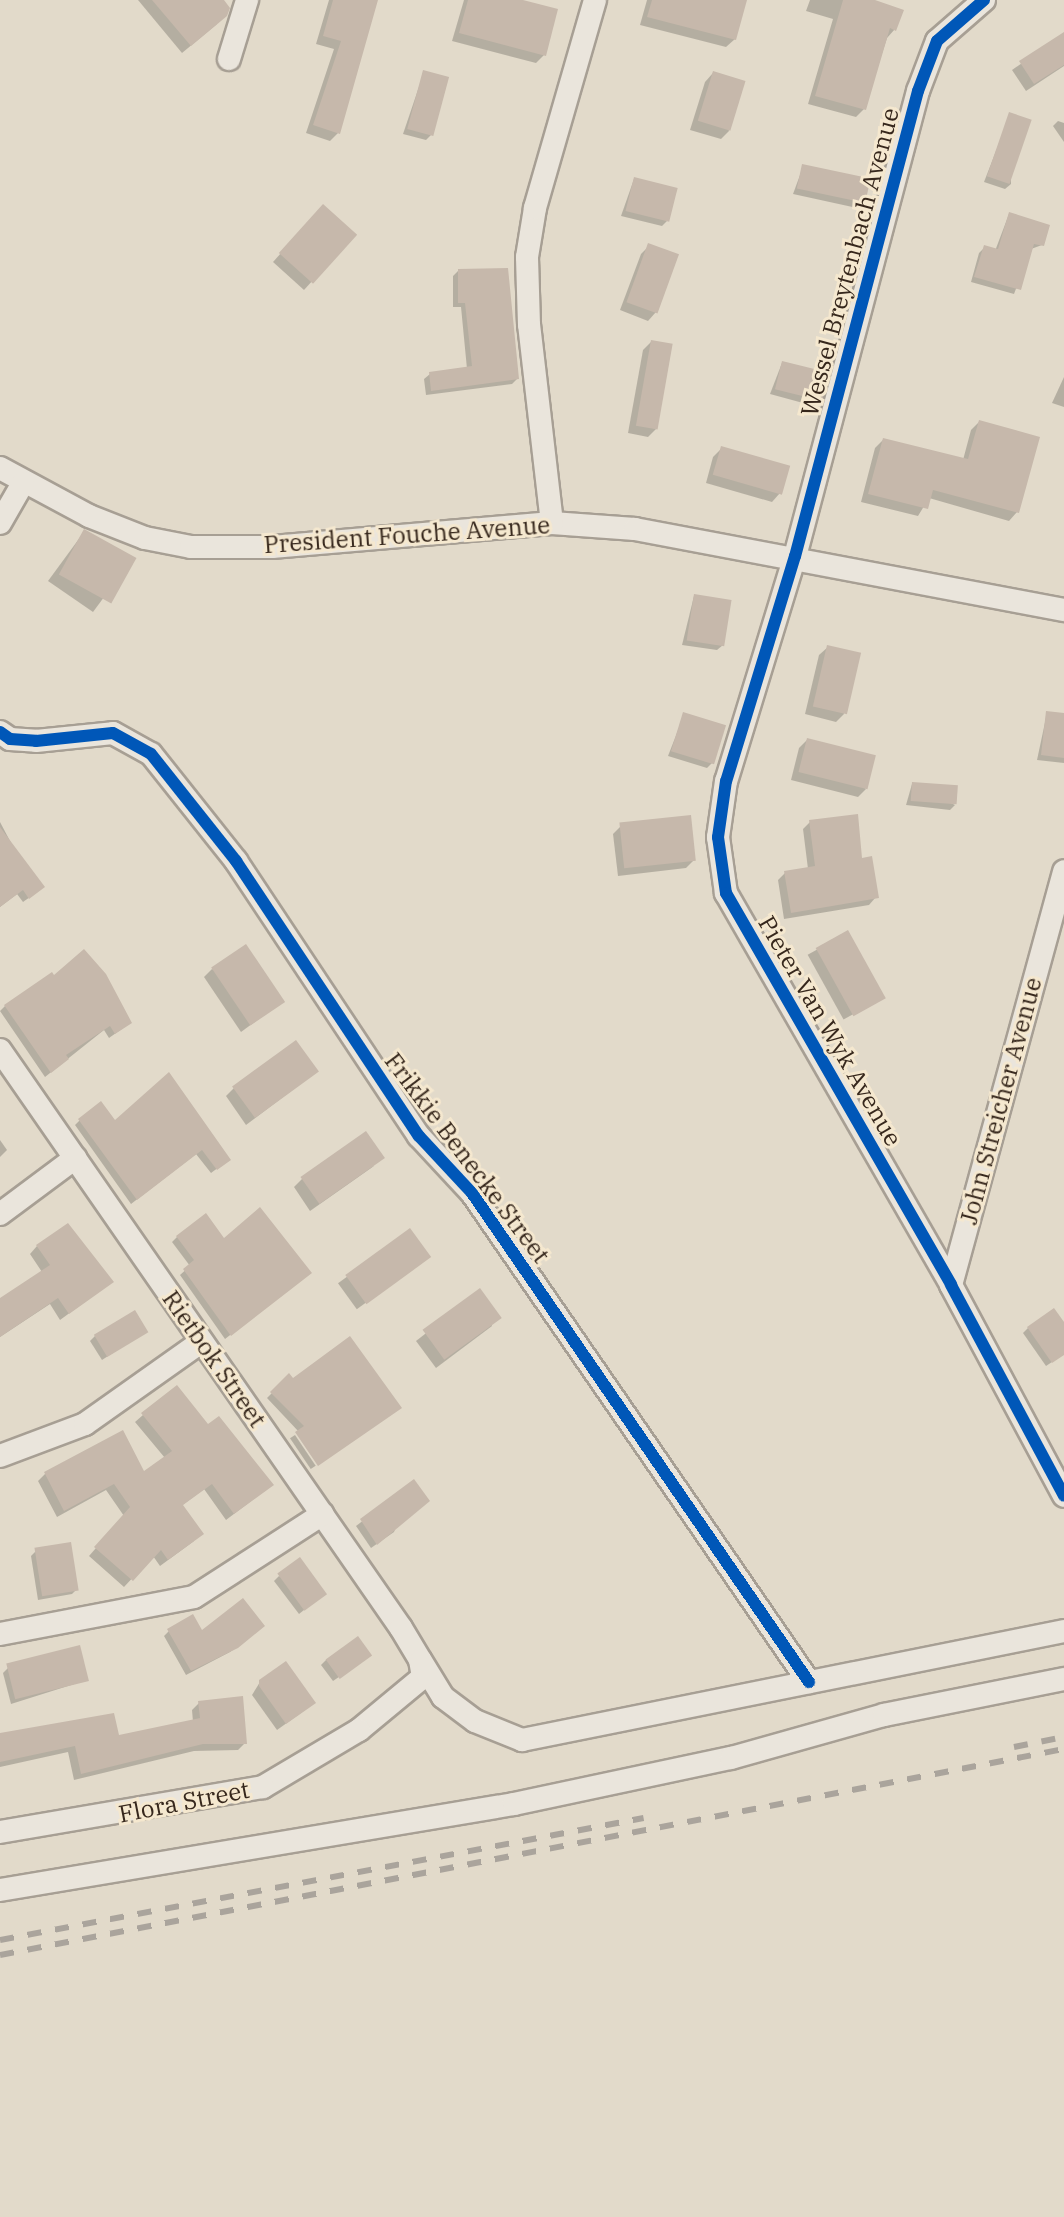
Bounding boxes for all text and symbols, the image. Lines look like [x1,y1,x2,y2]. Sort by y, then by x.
street label: Wessel Breytenbach Avenue [795,105,905,419]
street label: President Fouche Avenue [263,511,551,559]
street label: Pieter Van Wyk Avenue [752,911,908,1151]
street label: John Streicher Avenue [954,974,1048,1228]
street label: Frikkie Benecke Street [379,1047,555,1269]
street label: Rietbok Street [156,1285,272,1433]
street label: Flora Street [116,1775,252,1829]

